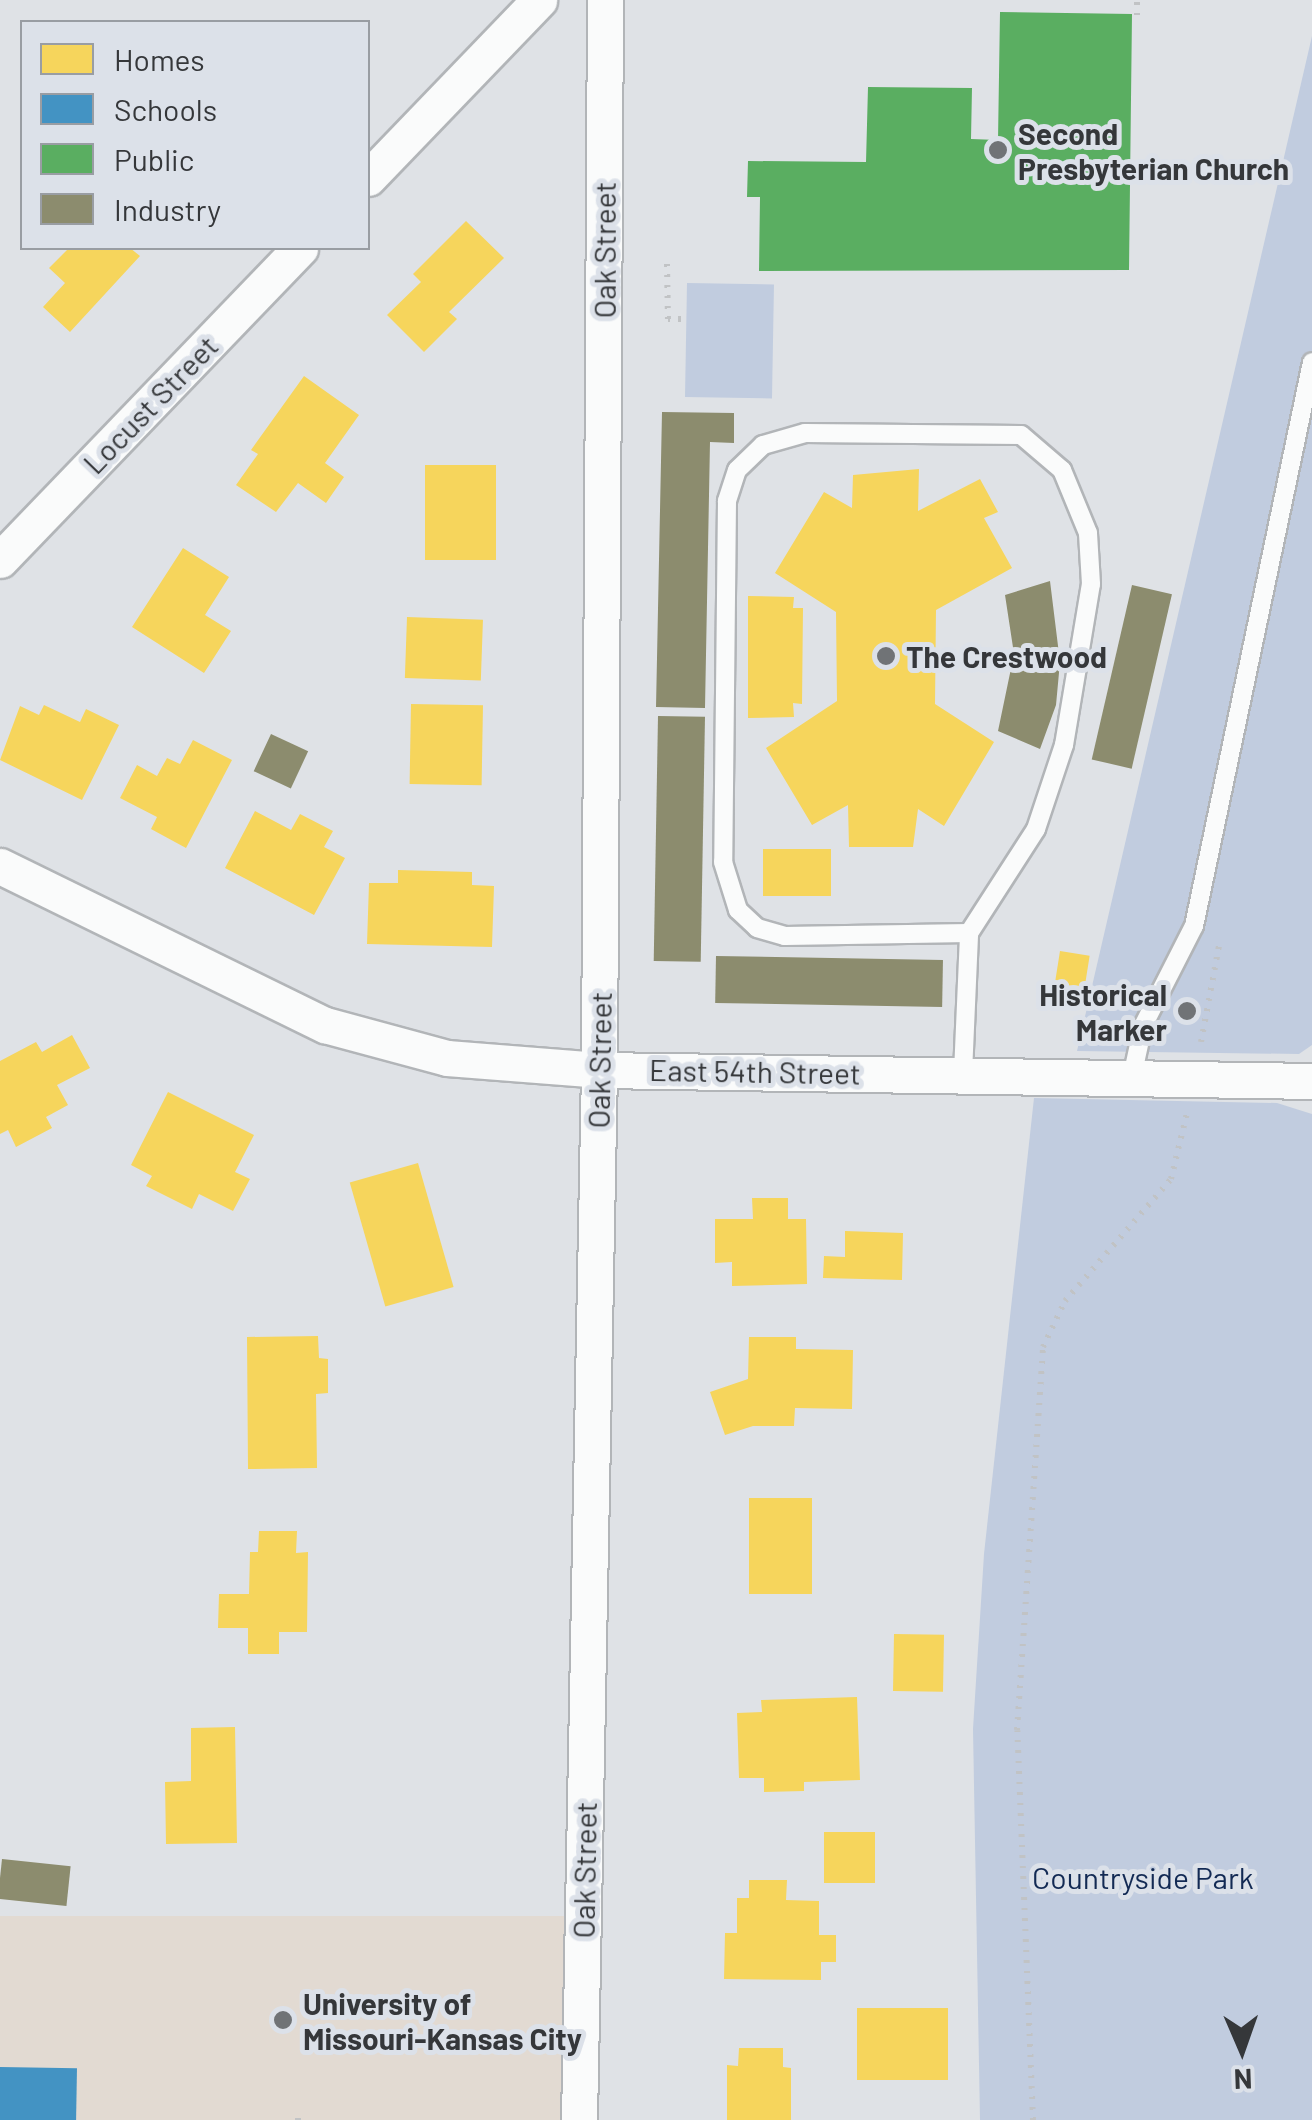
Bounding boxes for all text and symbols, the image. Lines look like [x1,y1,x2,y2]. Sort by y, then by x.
legend [20,20,370,250]
text: Homes [114,41,205,77]
text: Schools [114,91,217,127]
place label: Second Presbyterian Church [1018,115,1289,186]
marker: Second Presbyterian Church [987,139,1009,161]
text: Public [114,141,194,177]
street label: Oak Street [586,182,622,318]
text: Industry [114,191,221,227]
street label: Locust Street [75,327,225,481]
place label: The Crestwood [906,638,1107,674]
marker: The Crestwood [875,645,897,667]
place label: Historical Marker [1039,976,1167,1046]
street label: Oak Street [580,991,618,1129]
marker: Historical Marker [1176,1000,1198,1022]
street label: East 54th Street [649,1051,861,1091]
street label: Oak Street [565,1801,603,1939]
park label: Countryside Park [1032,1859,1254,1895]
place label: University of Missouri-Kansas City [303,1985,582,2056]
north arrow [1192,2000,1292,2100]
marker: University of Missouri-Kansas City [272,2009,294,2031]
text: N [1233,2063,1253,2097]

